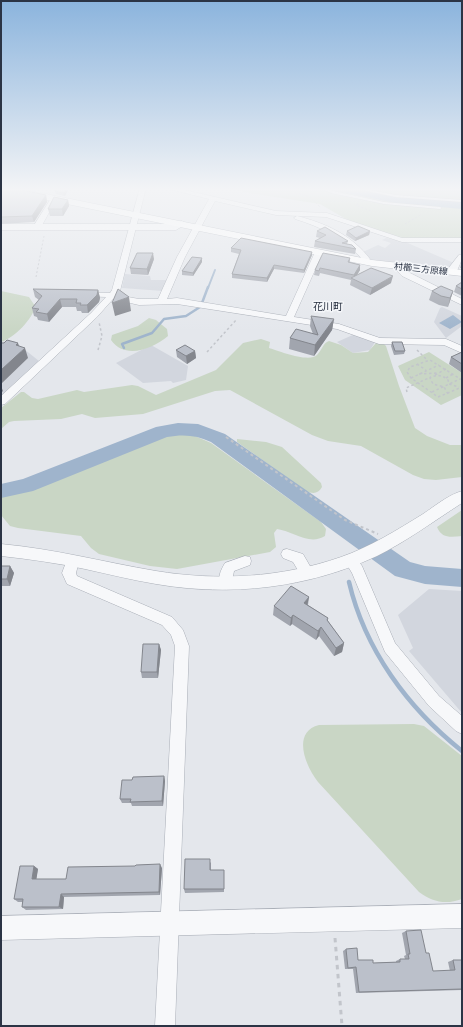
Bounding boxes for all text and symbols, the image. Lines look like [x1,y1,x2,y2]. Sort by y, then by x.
street label: 村櫛三方原線 [394,260,449,278]
district label: 花川町 [313,300,343,313]

